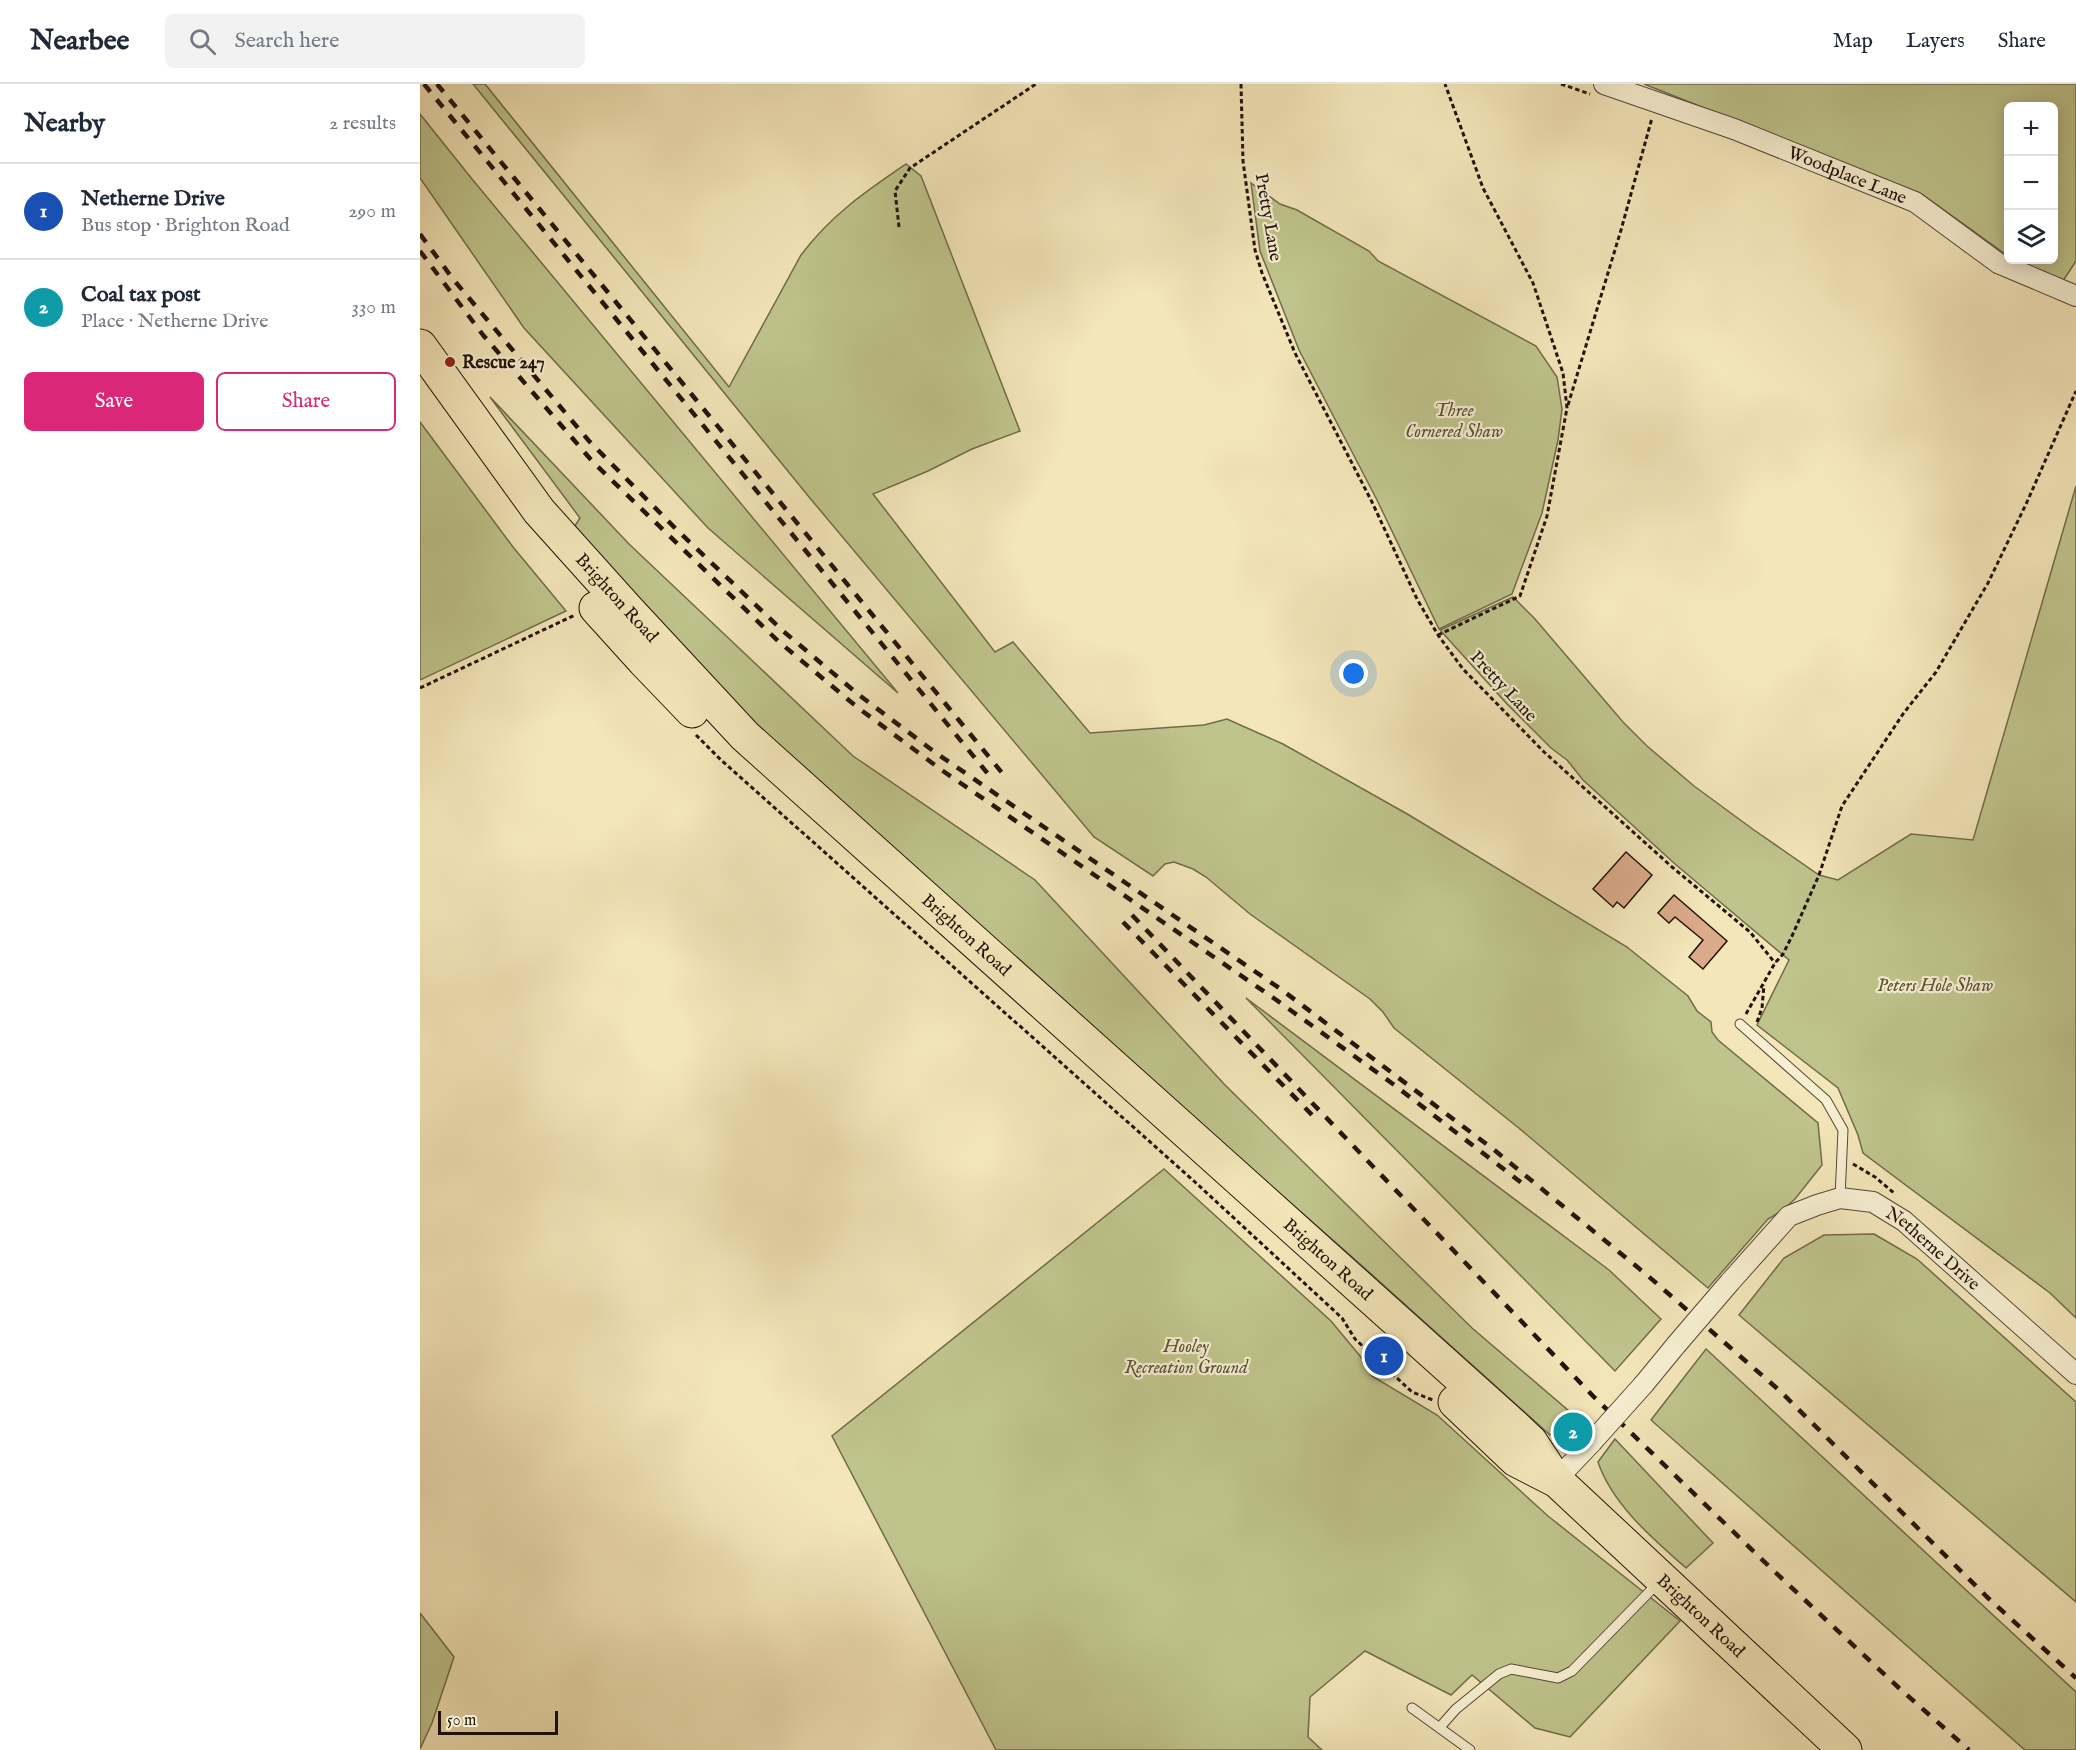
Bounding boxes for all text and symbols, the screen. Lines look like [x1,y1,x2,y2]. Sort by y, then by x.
search box [165,14,585,68]
text: Nearbee [30,24,129,59]
icon: search [186,25,219,58]
text: Search here [234,27,339,55]
text: Map [1833,28,1873,55]
text: Layers [1906,28,1965,55]
text: Share [1998,28,2046,55]
map controls [2004,102,2058,264]
button: + [2004,102,2058,156]
text: Nearby [24,107,105,140]
text: 2 results [329,111,396,136]
street label: Woodplace Lane [1784,142,1910,210]
button: − [2004,156,2058,210]
street label: Pretty Lane [1248,172,1287,263]
text: Netherne Drive [81,185,225,213]
text: 1 [40,199,47,224]
text: 290 m [348,199,396,224]
button: layers [2004,210,2058,264]
text: Bus stop · Brighton Road [81,213,290,238]
text: Coal tax post [81,281,201,309]
text: 2 [39,295,48,320]
text: 330 m [351,295,396,320]
text: Place · Netherne Drive [81,309,268,334]
place label: Rescue 247 [462,352,545,375]
marker: Rescue 247 [443,355,457,369]
button: Save [24,372,204,431]
button: Share [216,372,396,431]
park label: Three Cornered Shaw [1405,400,1504,444]
street label: Brighton Road [570,549,663,648]
street label: Pretty Lane [1464,647,1542,727]
your location [1339,659,1368,688]
street label: Brighton Road [916,890,1015,982]
park label: Peters Hole Shaw [1877,975,1994,998]
street label: Netherne Drive [1881,1202,1984,1296]
street label: Brighton Road [1278,1214,1377,1307]
pin: 1 [1364,1334,1404,1378]
park label: Hooley Recreation Ground [1124,1336,1249,1380]
pin: 2 [1554,1410,1592,1454]
street label: Brighton Road [1651,1570,1749,1664]
scale bar [438,1708,558,1736]
text: 50 m [447,1711,476,1731]

